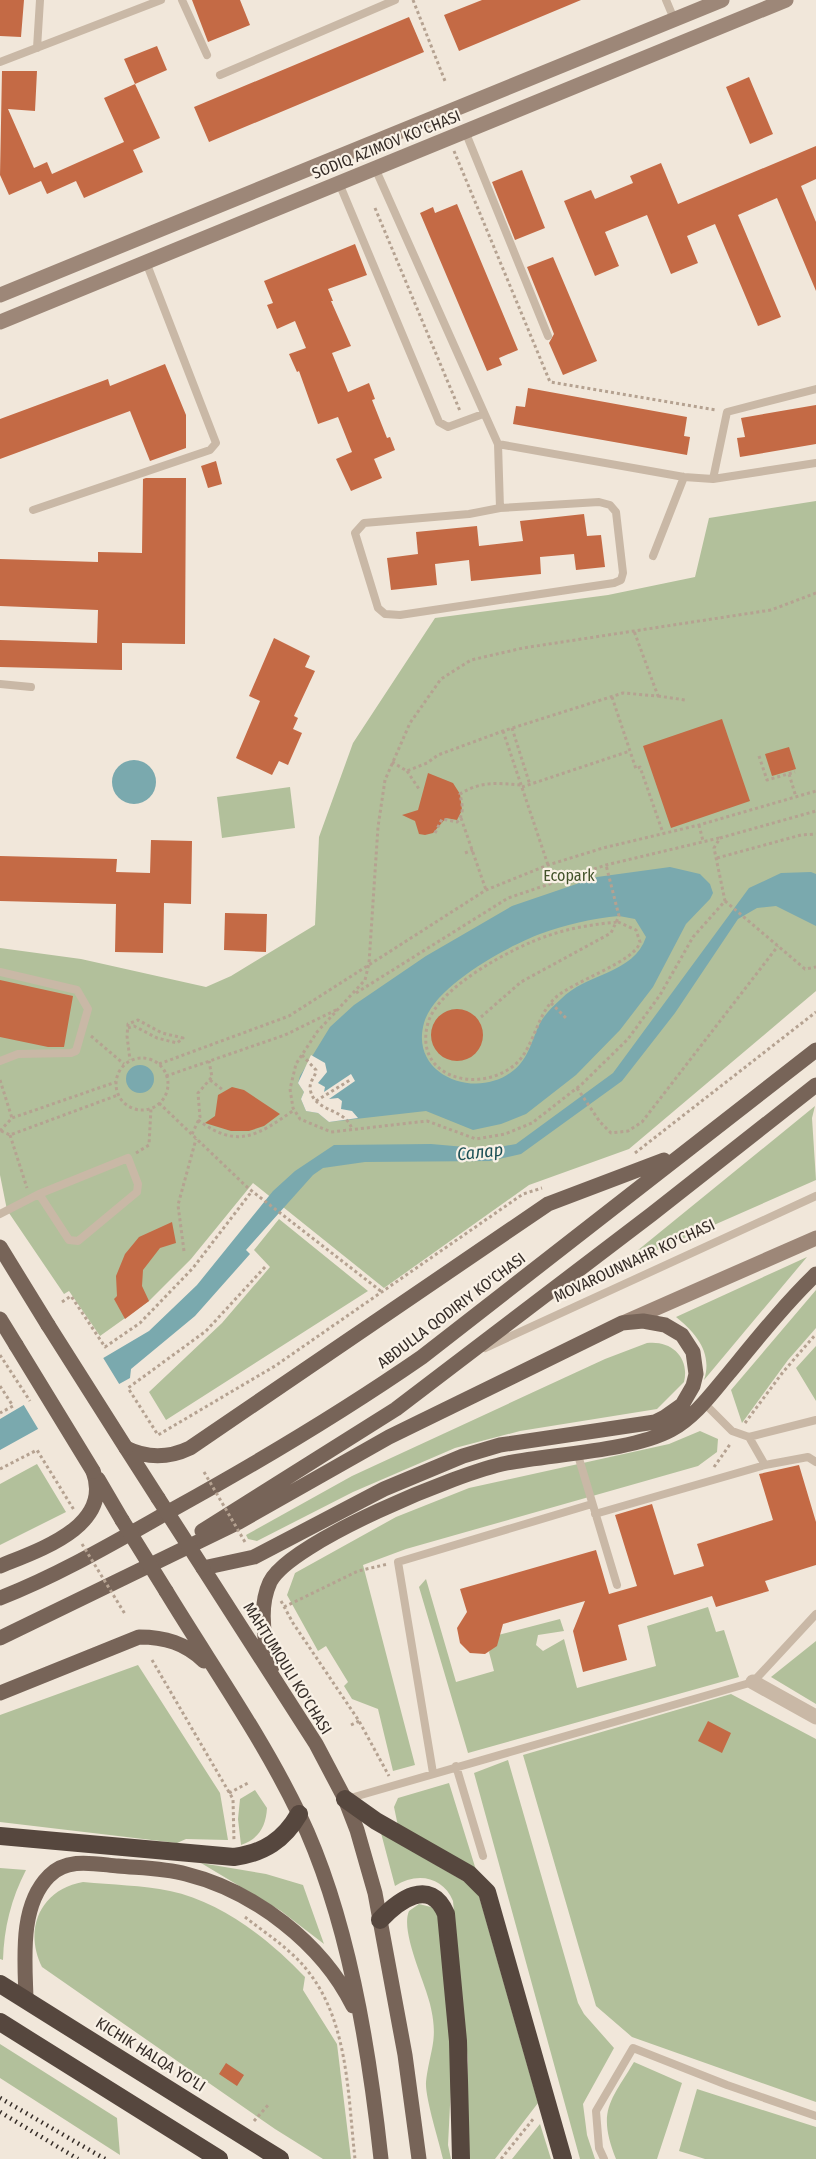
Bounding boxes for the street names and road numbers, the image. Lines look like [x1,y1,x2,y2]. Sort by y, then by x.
street label: SODIQ AZIMOV KO'CHASI [309,106,463,183]
street label: MOVAROUNNAHR KO'CHASI [551,1215,718,1306]
street label: ABDULLA QODIRIY KO'CHASI [374,1249,529,1372]
street label: MAHTUMQULI KO'CHASI [239,1599,336,1738]
street label: KICHIK HALQA YO'LI [92,2013,209,2096]

